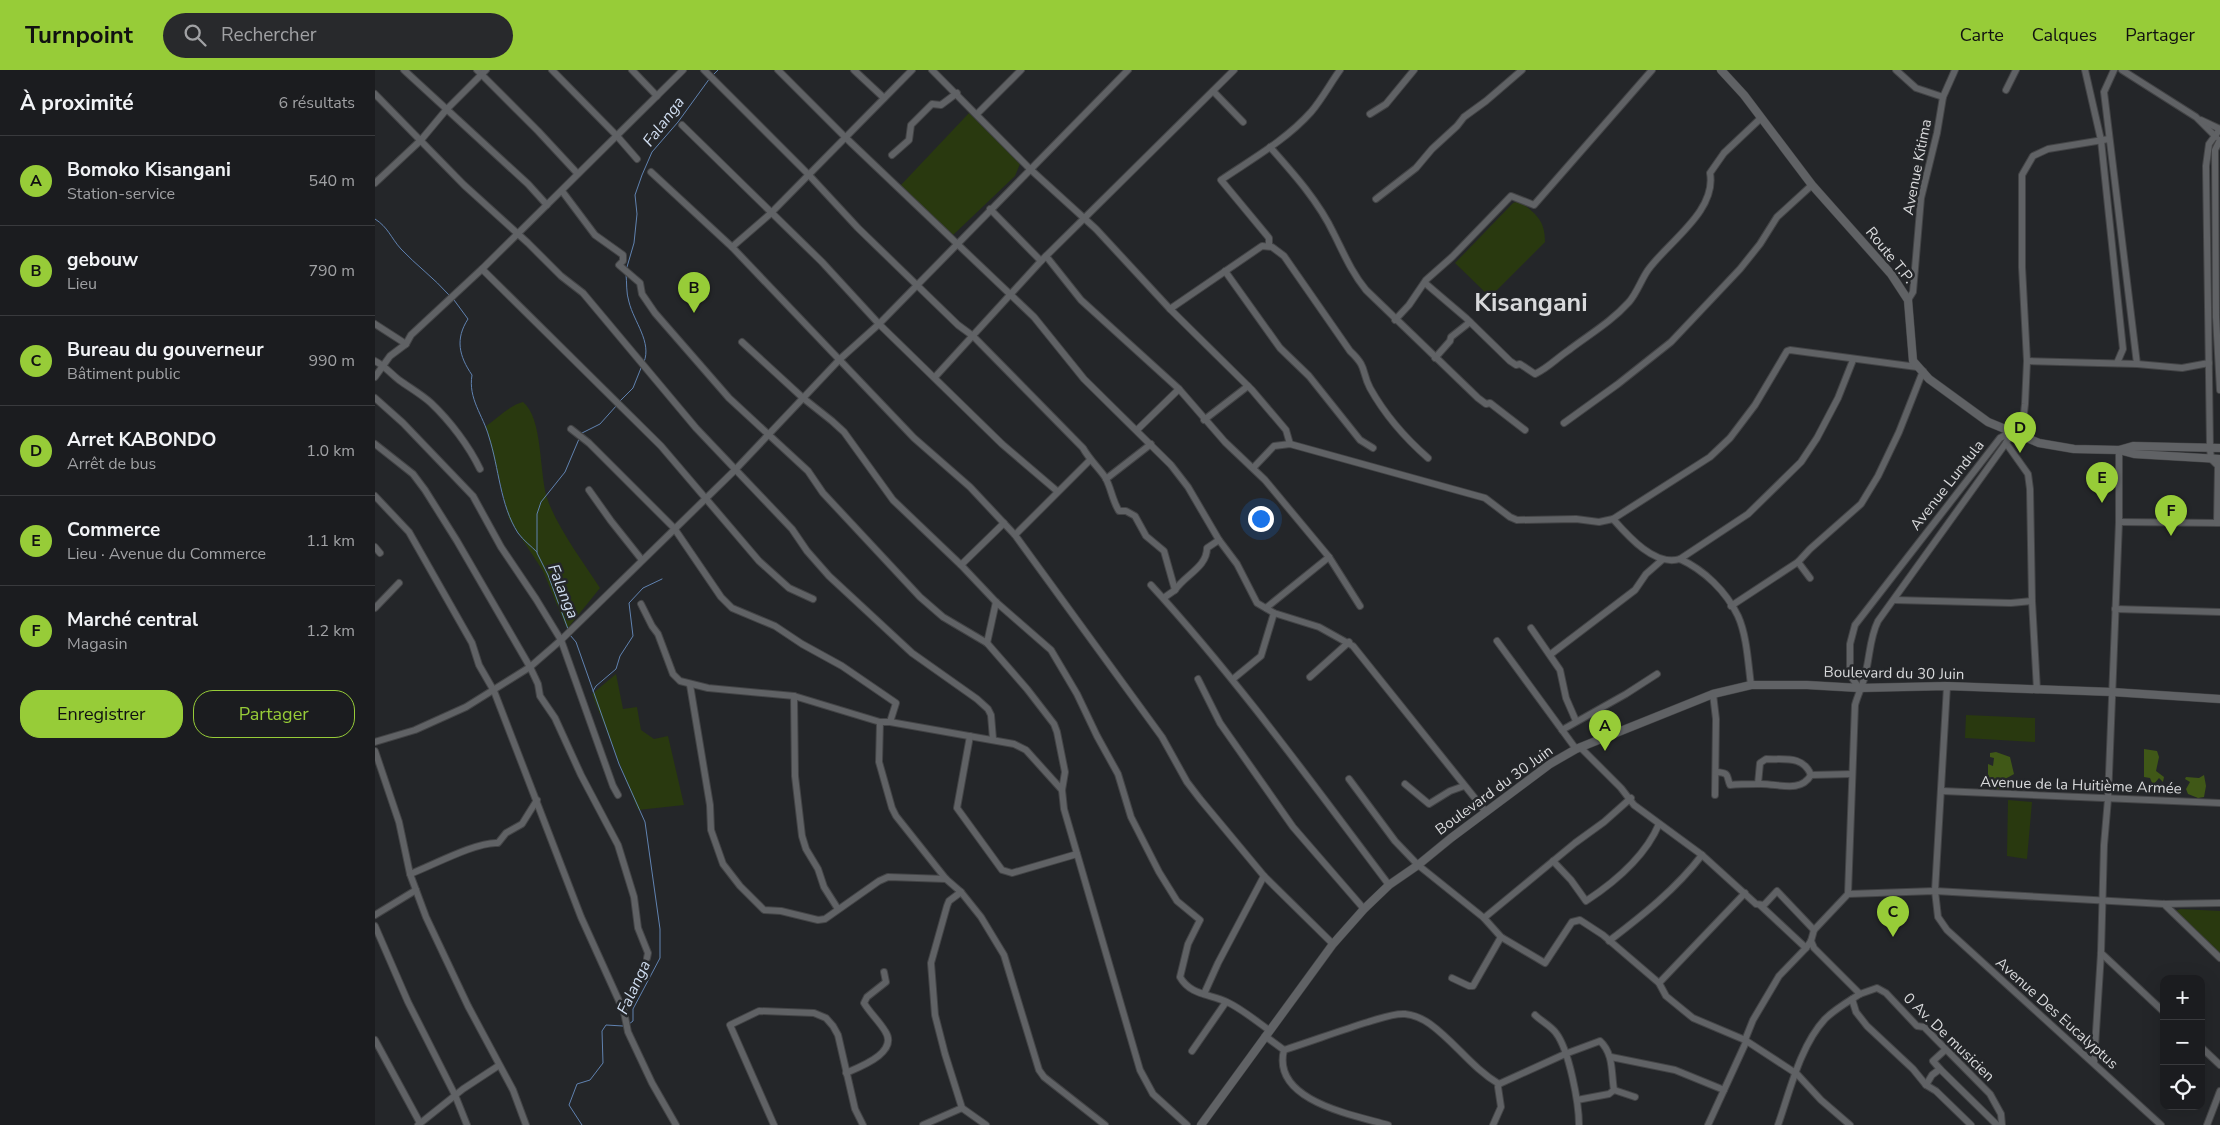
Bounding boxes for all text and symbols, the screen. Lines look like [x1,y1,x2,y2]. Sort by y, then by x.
search box [163,13,513,58]
text: Turnpoint [25,19,133,51]
icon: search [181,21,209,49]
text: Rechercher [221,22,317,48]
text: Carte [1960,23,2004,47]
text: Calques [2032,23,2097,47]
text: Partager [2125,23,2195,47]
text: À proximité [20,89,134,117]
text: 6 résultats [279,92,355,114]
water label: Falanga [638,92,690,151]
street label: Avenue Kitima [1898,117,1936,217]
text: Bomoko Kisangani [67,157,231,183]
text: A [30,170,42,192]
text: 540 m [308,170,355,192]
text: Station-service [67,183,175,205]
street label: Route T.P. [1861,223,1919,287]
text: gebouw [67,247,138,273]
text: B [30,260,42,282]
text: 790 m [308,260,355,282]
pin: B [678,272,710,313]
text: Lieu [67,273,97,295]
district label: Kisangani [1474,286,1588,320]
text: Bureau du gouverneur [67,337,264,363]
text: C [31,350,41,372]
text: 990 m [308,350,355,372]
text: Bâtiment public [67,363,180,385]
pin: D [2004,412,2036,453]
text: Arret KABONDO [67,427,216,453]
street label: Avenue Lundula [1905,436,1989,534]
text: D [30,440,42,462]
text: 1.0 km [306,440,355,462]
text: Arrêt de bus [67,453,156,475]
pin: E [2086,462,2118,503]
pin: F [2155,495,2187,536]
your location [1248,506,1274,532]
text: Commerce [67,517,160,543]
text: E [31,530,41,552]
text: 1.1 km [306,530,355,552]
text: Lieu · Avenue du Commerce [67,543,266,565]
water label: Falanga [542,561,584,622]
text: Marché central [67,607,198,633]
text: F [32,620,41,642]
text: 1.2 km [306,620,355,642]
text: Magasin [67,633,128,655]
street label: Boulevard du 30 Juin [1823,662,1965,684]
button: Enregistrer [20,690,183,738]
button: Partager [193,690,355,738]
pin: A [1589,710,1621,751]
street label: Boulevard du 30 Juin [1431,741,1557,839]
street label: Avenue de la Huitième Armée [1980,771,2182,799]
pin: C [1877,896,1909,937]
street label: Avenue Des Eucalyptus [1991,953,2123,1073]
water label: Falanga [612,957,656,1018]
map controls [2160,975,2205,1110]
button: + [2160,975,2205,1020]
street label: 0 Av. De musicien [1899,988,1999,1086]
button: − [2160,1020,2205,1065]
button: locate [2160,1065,2205,1110]

